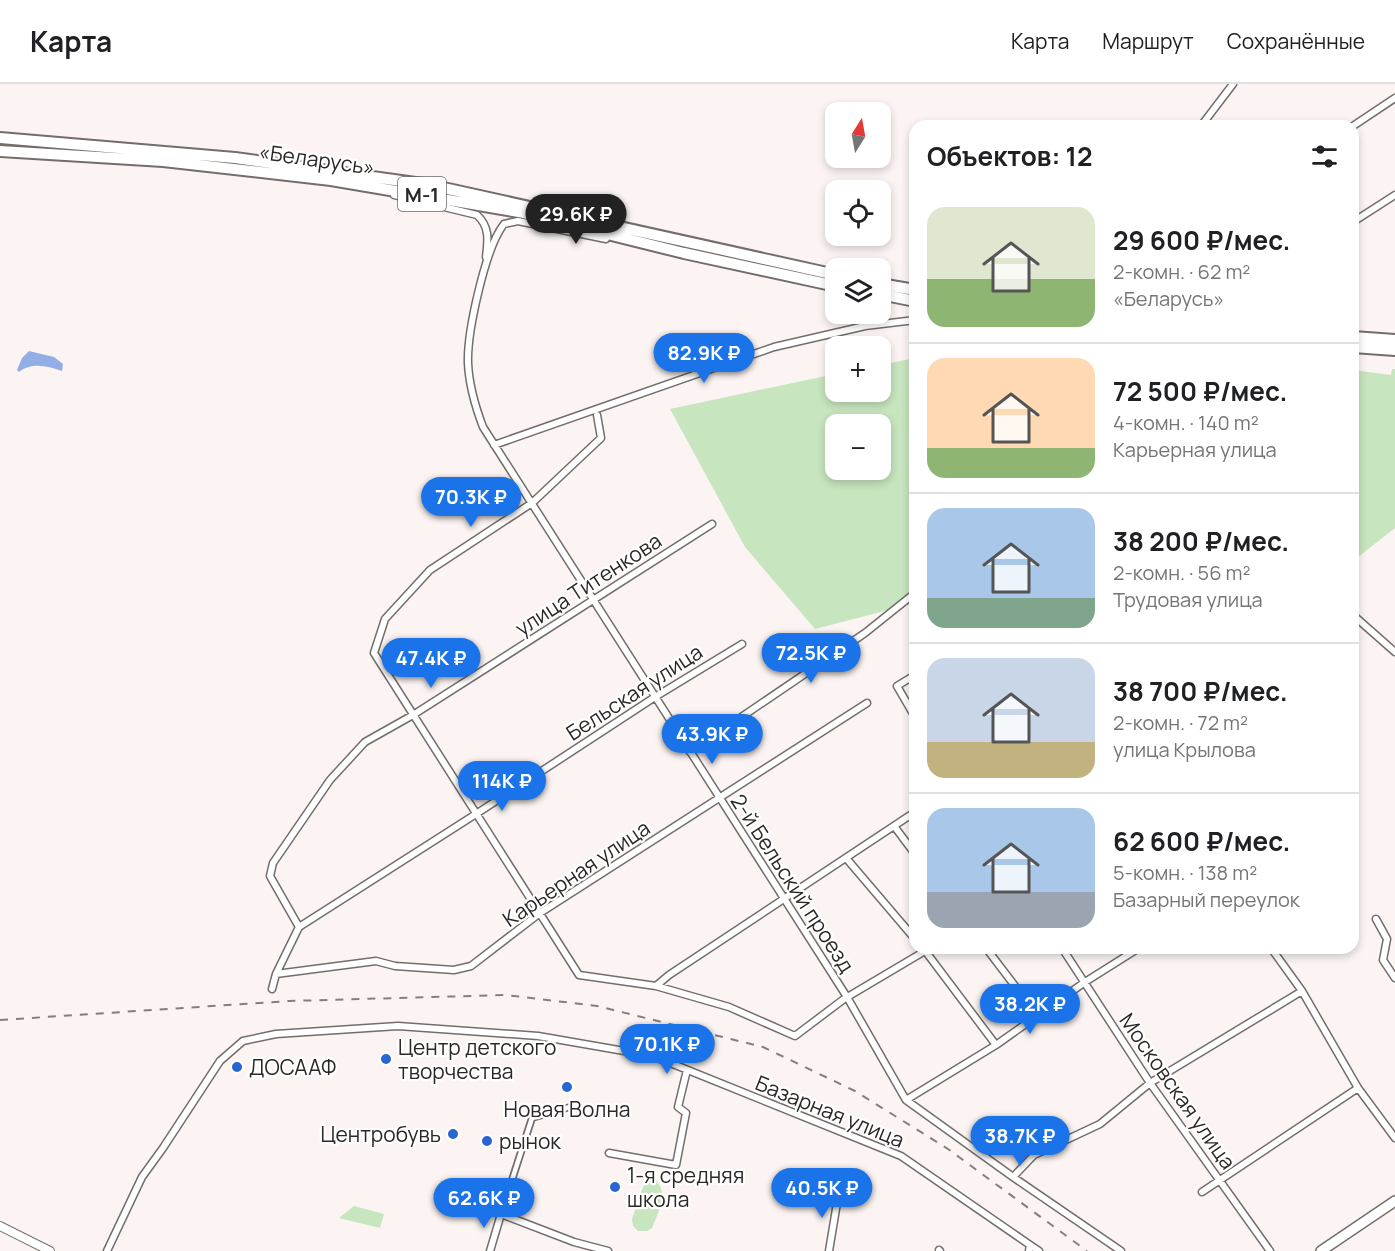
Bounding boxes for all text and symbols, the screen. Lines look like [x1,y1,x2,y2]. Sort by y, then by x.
text: Карта [30,22,112,60]
text: Карта [1011,27,1069,55]
text: Маршрут [1102,27,1194,55]
text: Сохранённые [1227,27,1365,55]
north arrow [825,102,891,168]
map controls [825,102,891,480]
street label: «Беларусь» [257,137,377,181]
text: Объектов: 12 [927,138,1092,174]
icon: filters [1308,140,1341,173]
road number: М-1 [398,177,446,211]
button: locate [825,180,891,246]
pin: 29.6K ₽ [521,194,631,245]
text: 29.6K ₽ [540,200,612,227]
text: 29 600 ₽/мес. [1113,222,1291,258]
icon: home [975,231,1047,303]
button: layers [825,258,891,324]
text: 2-комн. · 62 m² [1113,258,1250,285]
text: «Беларусь» [1113,285,1224,312]
pin: 82.9K ₽ [649,333,759,384]
button: + [825,336,891,402]
text: 82.9K ₽ [668,339,740,366]
text: 72 500 ₽/мес. [1113,373,1287,409]
icon: home [975,382,1047,454]
text: 4-комн. · 140 m² [1113,409,1259,436]
button: − [825,414,891,480]
text: Карьерная улица [1113,436,1277,463]
pin: 70.3K ₽ [416,477,526,528]
text: 70.3K ₽ [435,483,507,510]
text: 38 200 ₽/мес. [1113,523,1289,559]
street label: улица Титенкова [510,526,666,642]
icon: home [975,532,1047,604]
text: 2-комн. · 56 m² [1113,559,1251,586]
text: Трудовая улица [1113,586,1263,613]
pin: 72.5K ₽ [756,633,866,684]
street label: Бельская улица [560,637,708,747]
pin: 47.4K ₽ [376,638,486,689]
text: 72.5K ₽ [776,639,846,666]
text: 47.4K ₽ [396,644,467,671]
text: 38 700 ₽/мес. [1113,673,1288,709]
icon: home [975,682,1047,754]
text: 2-комн. · 72 m² [1113,709,1248,736]
pin: 43.9K ₽ [657,714,767,765]
text: 43.9K ₽ [676,720,748,747]
text: улица Крылова [1113,736,1256,763]
pin: 114K ₽ [453,761,551,812]
text: 114K ₽ [472,767,532,794]
street label: 2-й Бельский проезд [725,788,861,978]
street label: Карьерная улица [497,813,655,933]
text: 62 600 ₽/мес. [1113,823,1291,859]
icon: home [975,832,1047,904]
text: 5-комн. · 138 m² [1113,859,1257,886]
text: Базарный переулок [1113,886,1300,913]
pin: 38.2K ₽ [975,984,1085,1035]
text: 38.2K ₽ [994,990,1066,1017]
street label: Московская улица [1114,1007,1242,1175]
pin: 70.1K ₽ [612,1024,722,1075]
text: 70.1K ₽ [634,1030,700,1057]
place label: Центр детского творчества [398,1033,556,1085]
marker: Центр детского творчества [379,1052,393,1066]
place label: ДОСААФ [249,1053,336,1081]
marker: ДОСААФ [230,1060,244,1074]
street label: Базарная улица [751,1068,909,1154]
marker: Новая Волна [560,1080,574,1094]
place label: Новая Волна [504,1095,630,1123]
pin: 38.7K ₽ [965,1116,1075,1167]
place label: Центробувь [320,1120,441,1148]
text: 38.7K ₽ [985,1122,1055,1149]
marker: Центробувь [446,1127,460,1141]
place label: рынок [499,1127,561,1155]
marker: рынок [480,1134,494,1148]
place label: 1-я средняя школа [627,1161,744,1213]
pin: 40.5K ₽ [767,1168,877,1219]
text: 40.5K ₽ [785,1174,859,1201]
pin: 62.6K ₽ [429,1178,539,1229]
marker: 1-я средняя школа [608,1180,622,1194]
text: 62.6K ₽ [447,1184,521,1211]

